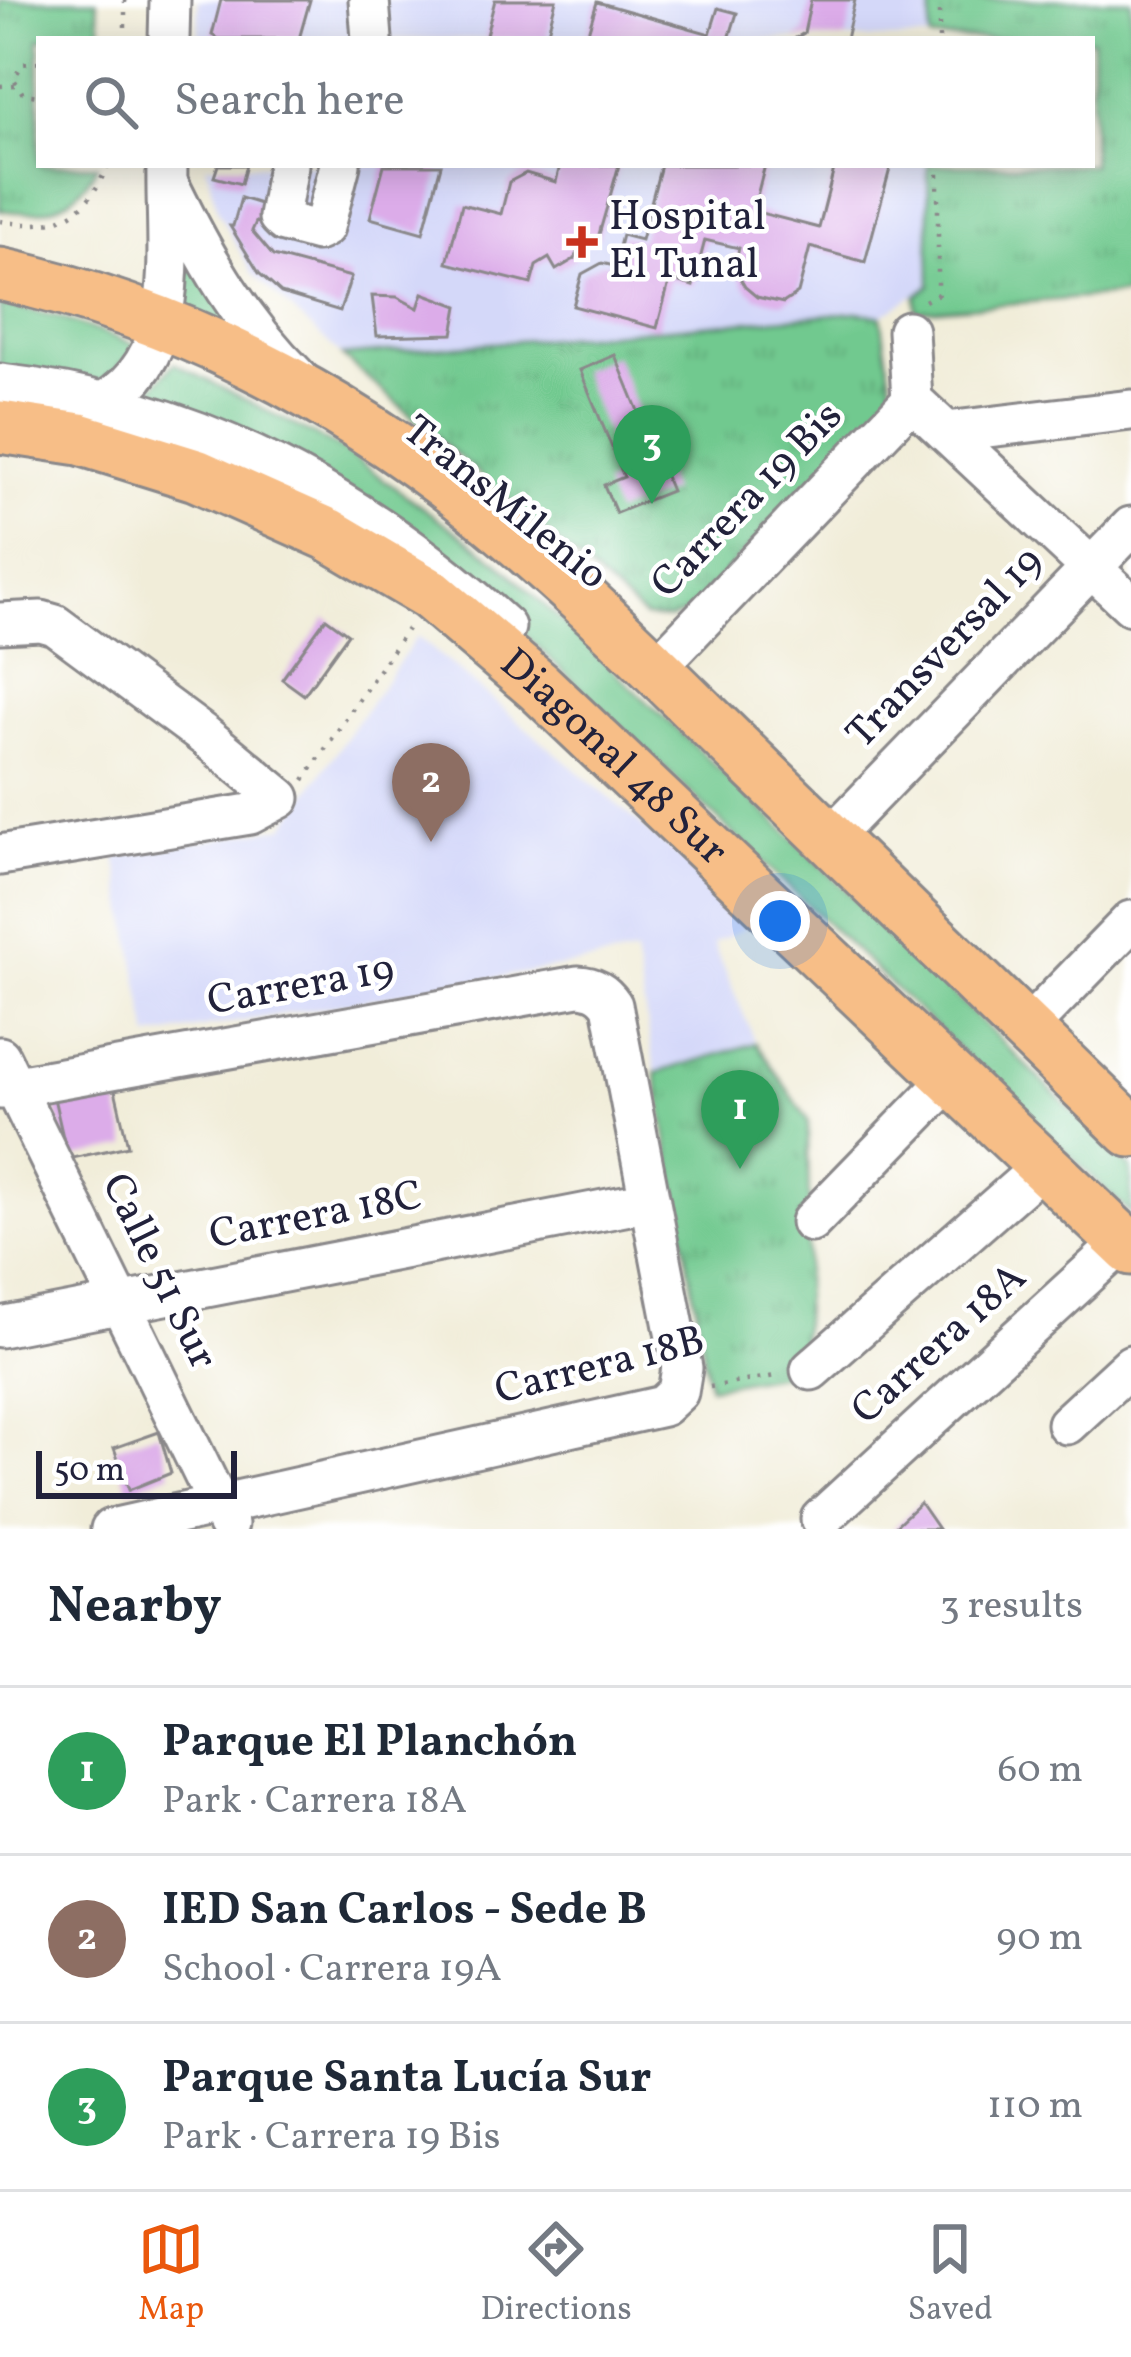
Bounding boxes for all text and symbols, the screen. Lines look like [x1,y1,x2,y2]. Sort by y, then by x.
search box [36,36,1095,168]
icon: search [78,69,144,135]
text: Search here [174,71,405,134]
place label: Hospital El Tunal [609,189,766,296]
marker: Hospital El Tunal [566,226,598,258]
street label: Carrera 19 Bis [639,389,857,613]
street label: TransMilenio [389,403,619,605]
pin: 3 [613,405,691,504]
street label: Transversal 19 [834,535,1058,763]
street label: Diagonal 48 Sur [486,636,740,880]
pin: 2 [392,743,470,842]
your location [750,891,810,951]
street label: Carrera 19 [203,942,399,1032]
pin: 1 [701,1070,779,1169]
street label: Calle 51 Sur [85,1164,231,1380]
street label: Carrera 18C [205,1167,427,1267]
street label: Carrera 18A [839,1250,1041,1440]
street label: Carrera 18B [489,1312,711,1422]
scale bar [36,1445,237,1498]
text: 50 m [54,1449,125,1495]
text: Nearby [48,1572,222,1643]
text: 3 results [940,1580,1083,1634]
text: Parque El Planchón [162,1712,577,1775]
text: 1 [79,1744,95,1798]
text: 60 m [998,1744,1083,1798]
text: Park · Carrera 18A [162,1775,467,1829]
text: IED San Carlos - Sede B [162,1880,647,1943]
text: 2 [77,1912,97,1966]
text: 90 m [996,1912,1083,1966]
text: School · Carrera 19A [162,1943,502,1997]
text: Parque Santa Lucía Sur [162,2048,651,2111]
text: 3 [77,2080,97,2134]
text: 110 m [987,2080,1083,2134]
text: Park · Carrera 19 Bis [162,2111,500,2165]
tab: Map [138,2216,204,2334]
tab: Directions [480,2216,632,2334]
tab: Saved [908,2216,993,2334]

